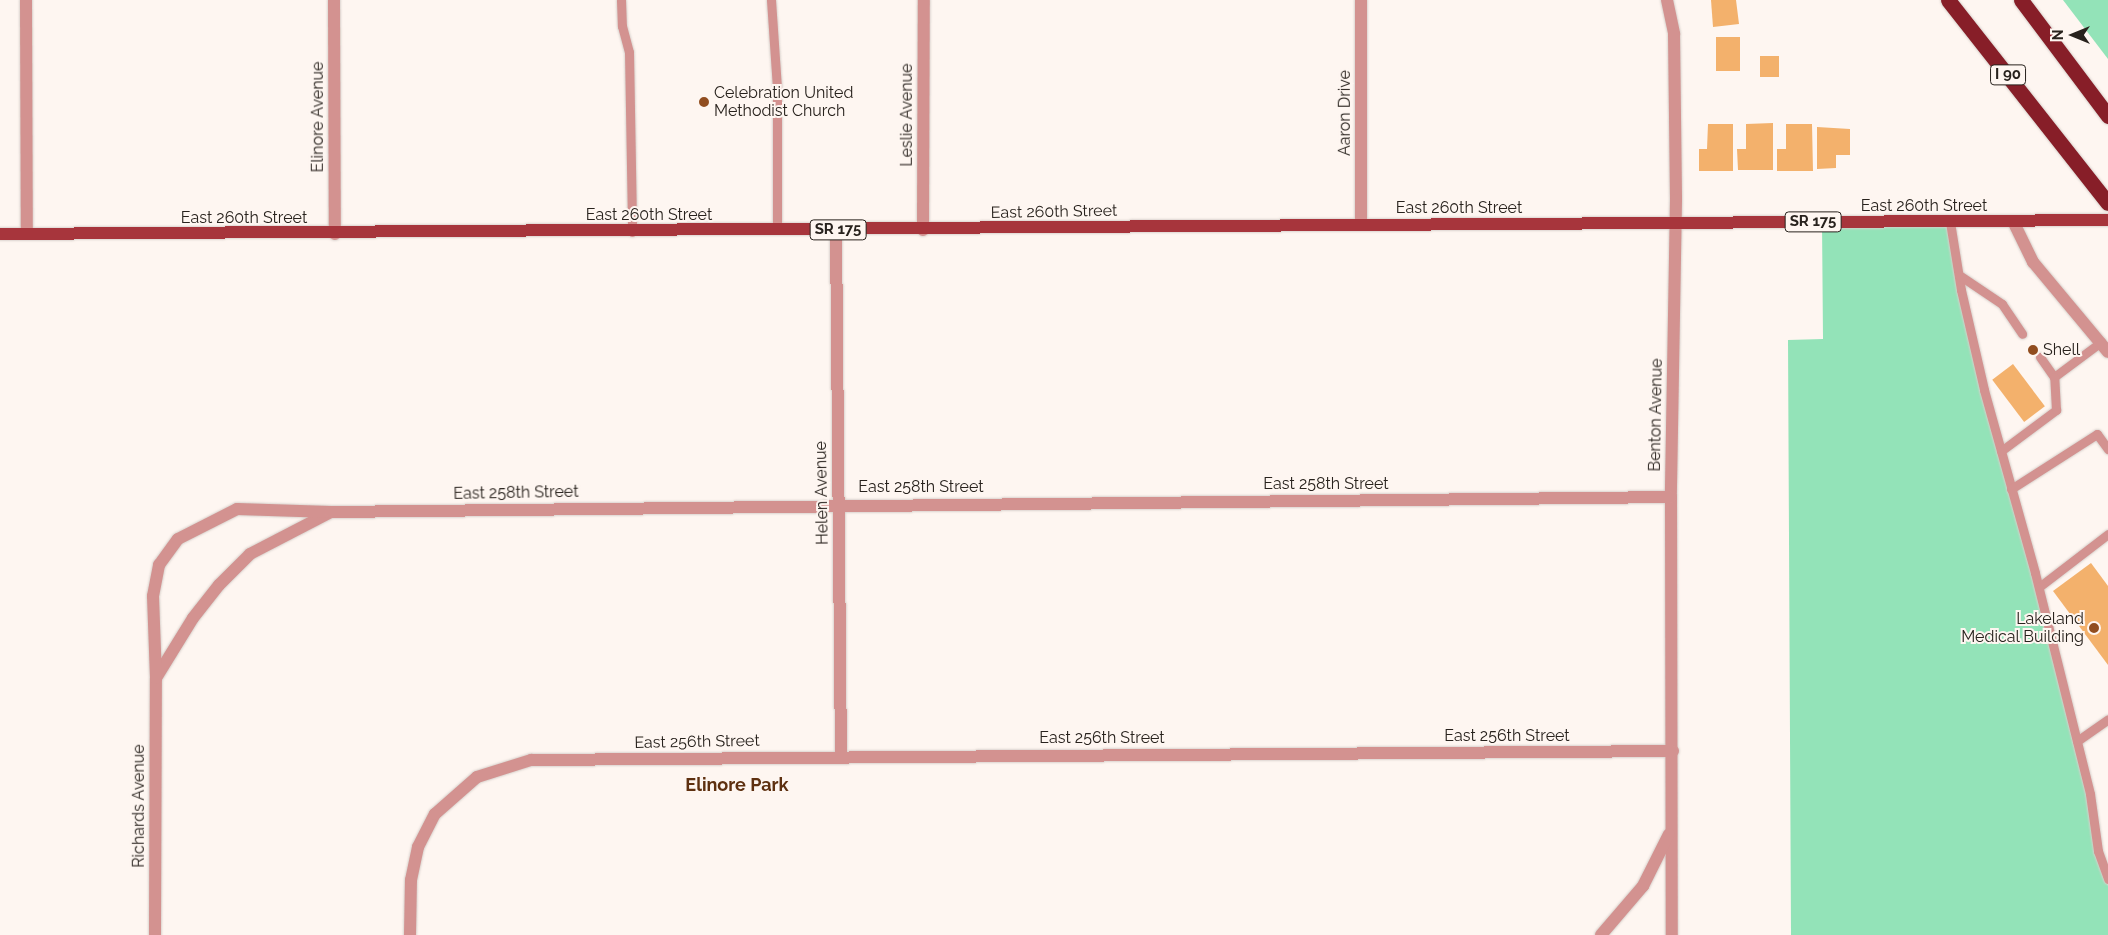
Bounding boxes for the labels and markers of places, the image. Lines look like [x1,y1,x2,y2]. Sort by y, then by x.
place label: Celebration United Methodist Church [714,83,853,121]
marker: Celebration United Methodist Church [698,96,710,108]
place label: Shell [2043,340,2080,360]
marker: Shell [2027,344,2039,356]
place label: Lakeland Medical Building [1961,609,2084,647]
marker: Lakeland Medical Building [2088,622,2100,634]

